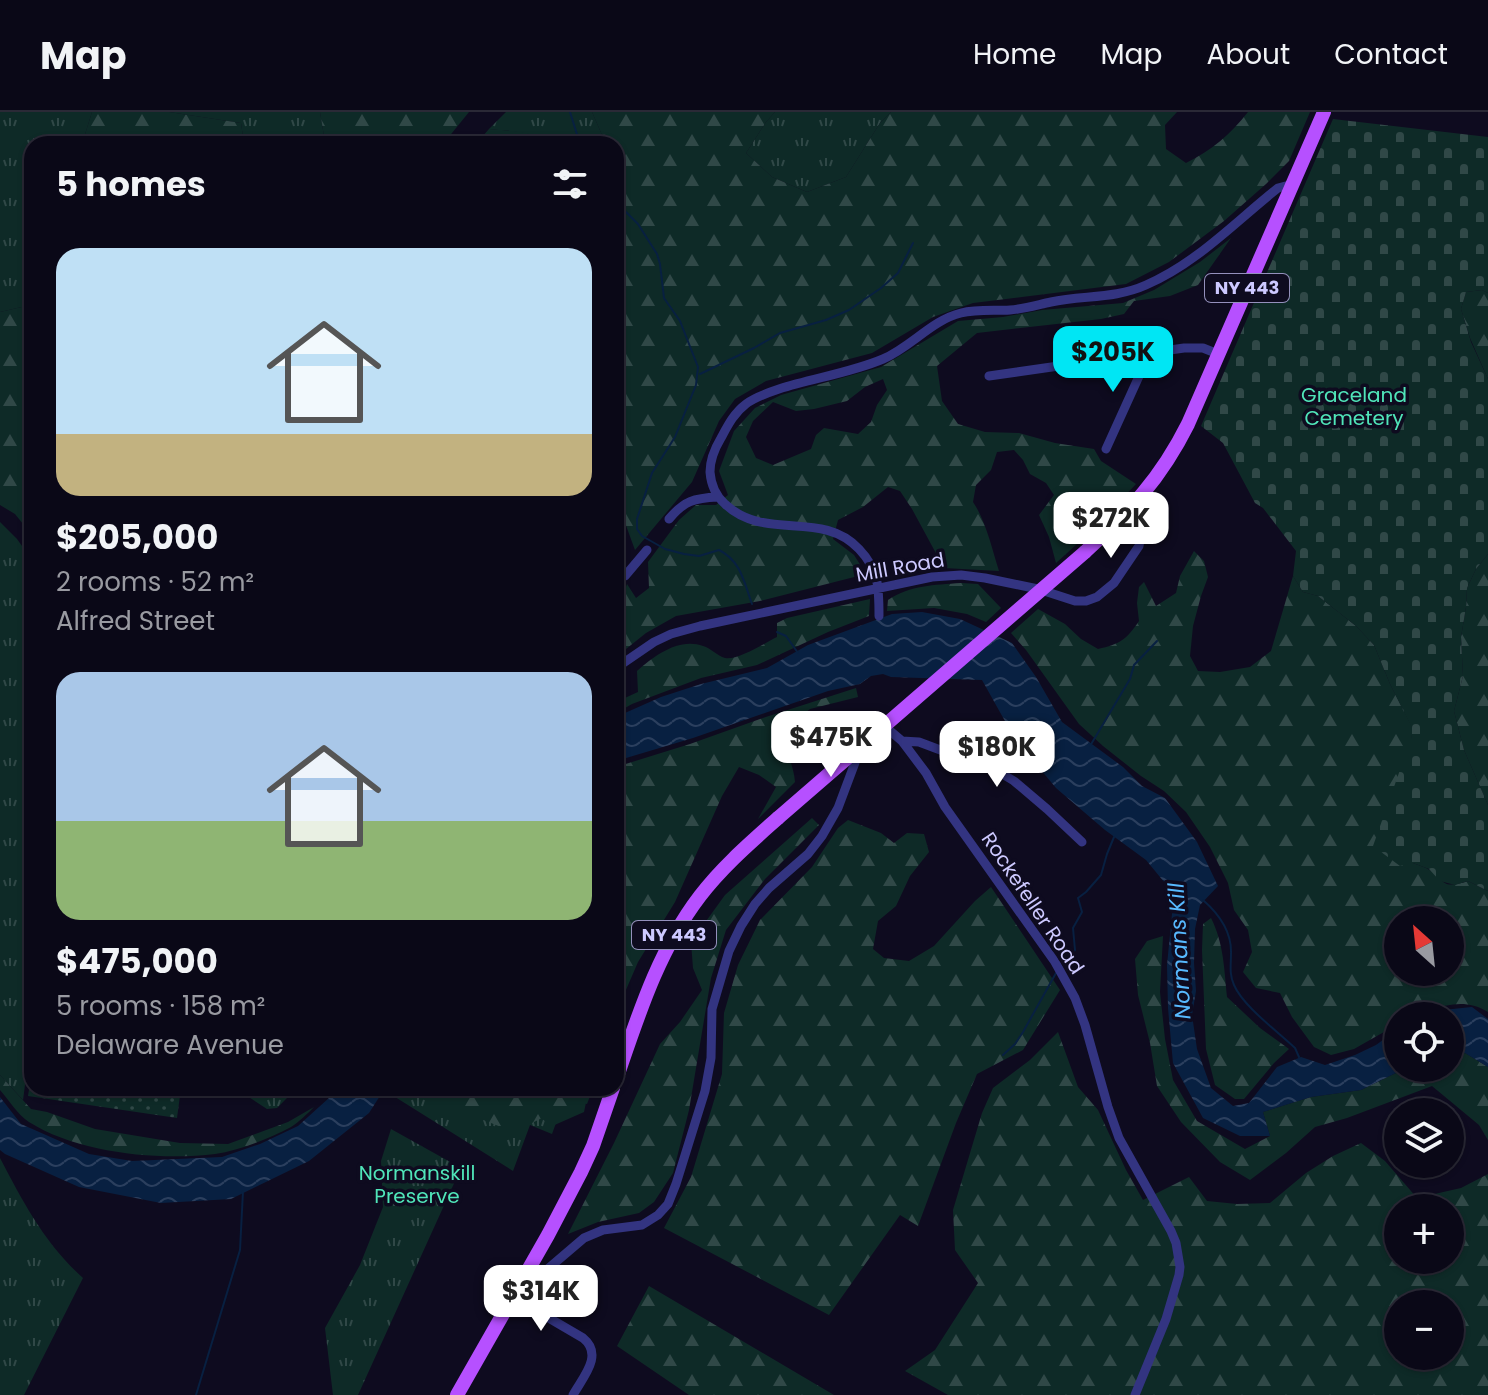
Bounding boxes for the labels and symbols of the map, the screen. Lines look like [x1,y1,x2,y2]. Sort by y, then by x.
road number: NY 443 [1205,274,1289,302]
pin: $205K [1057,326,1169,394]
park label: Graceland Cemetery [1301,381,1407,432]
pin: $272K [1055,492,1167,560]
street label: Mill Road [854,545,946,589]
pin: $475K [775,711,887,779]
pin: $180K [941,721,1053,789]
street label: Rockefeller Road [975,826,1091,980]
water label: Normans Kill [1160,881,1199,1020]
north arrow [1384,906,1464,986]
road number: NY 443 [632,921,716,949]
park label: Normanskill Preserve [359,1159,475,1210]
pin: $314K [485,1265,597,1333]

